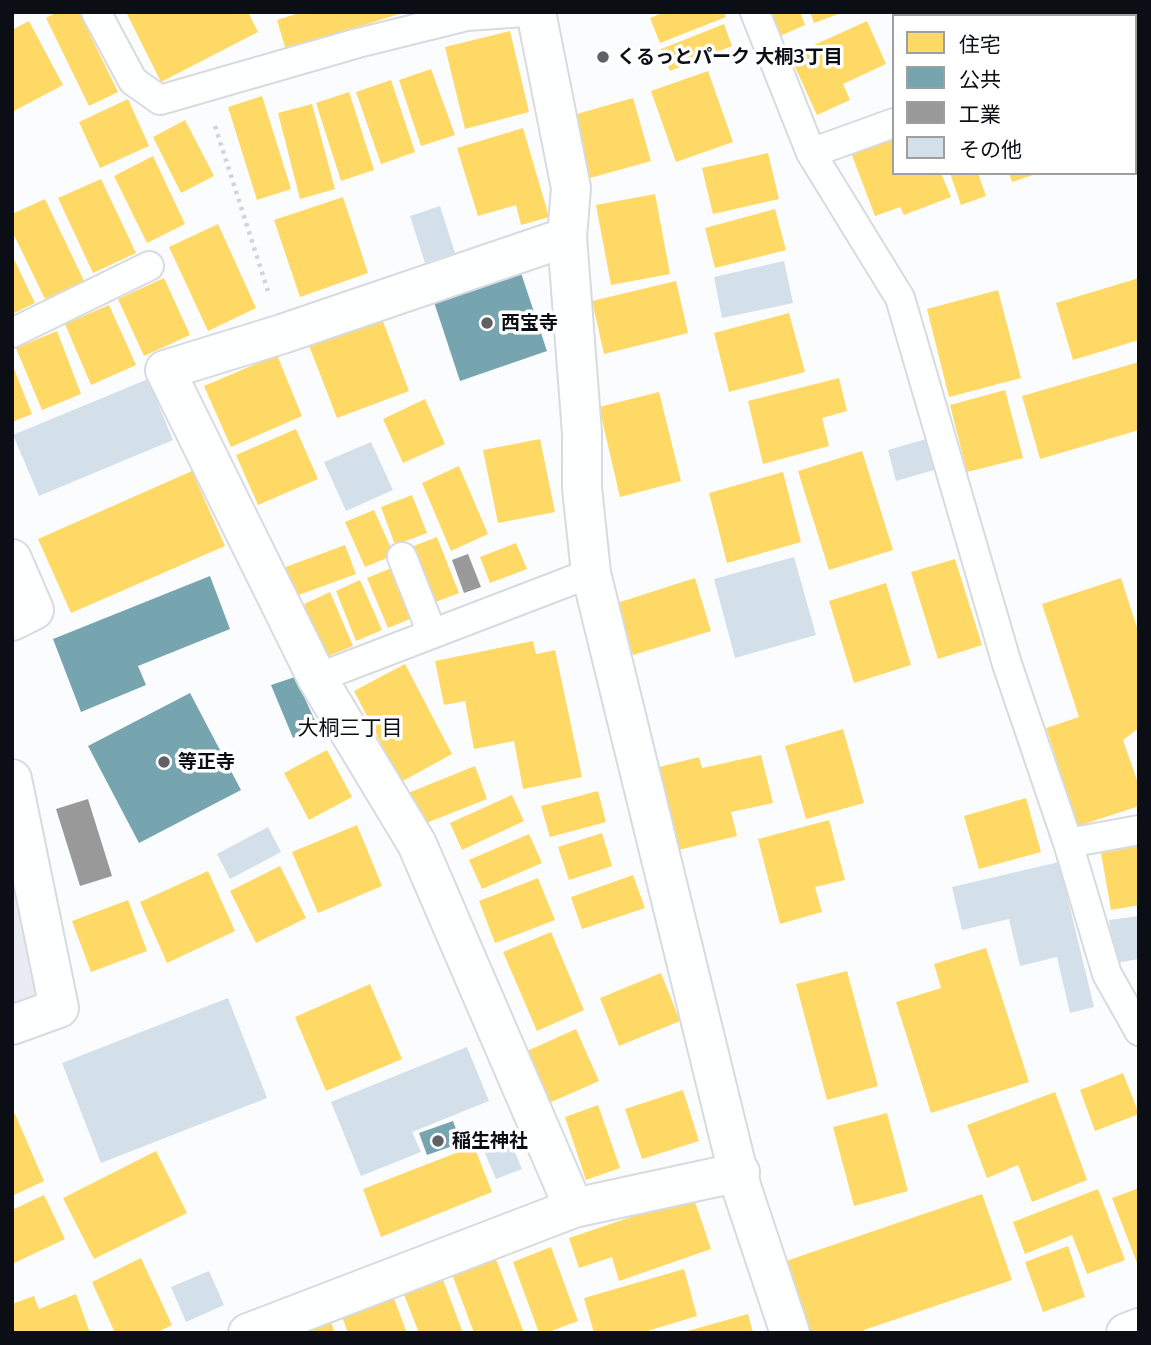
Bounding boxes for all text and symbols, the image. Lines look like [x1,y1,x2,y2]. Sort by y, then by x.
legend [892,14,1137,175]
text: 住宅 [959,31,1001,57]
place label: くるっとパーク 大桐3丁目 [617,46,843,68]
marker: くるっとパーク 大桐3丁目 [595,49,611,65]
text: 公共 [959,66,1001,92]
text: 工業 [959,101,1001,127]
text: その他 [959,136,1022,162]
place label: 西宝寺 [501,312,558,334]
marker: 西宝寺 [479,315,495,331]
district label: 大桐三丁目 [298,716,402,742]
place label: 等正寺 [178,751,235,773]
marker: 等正寺 [156,754,172,770]
place label: 稲生神社 [452,1130,528,1152]
marker: 稲生神社 [430,1133,446,1149]

